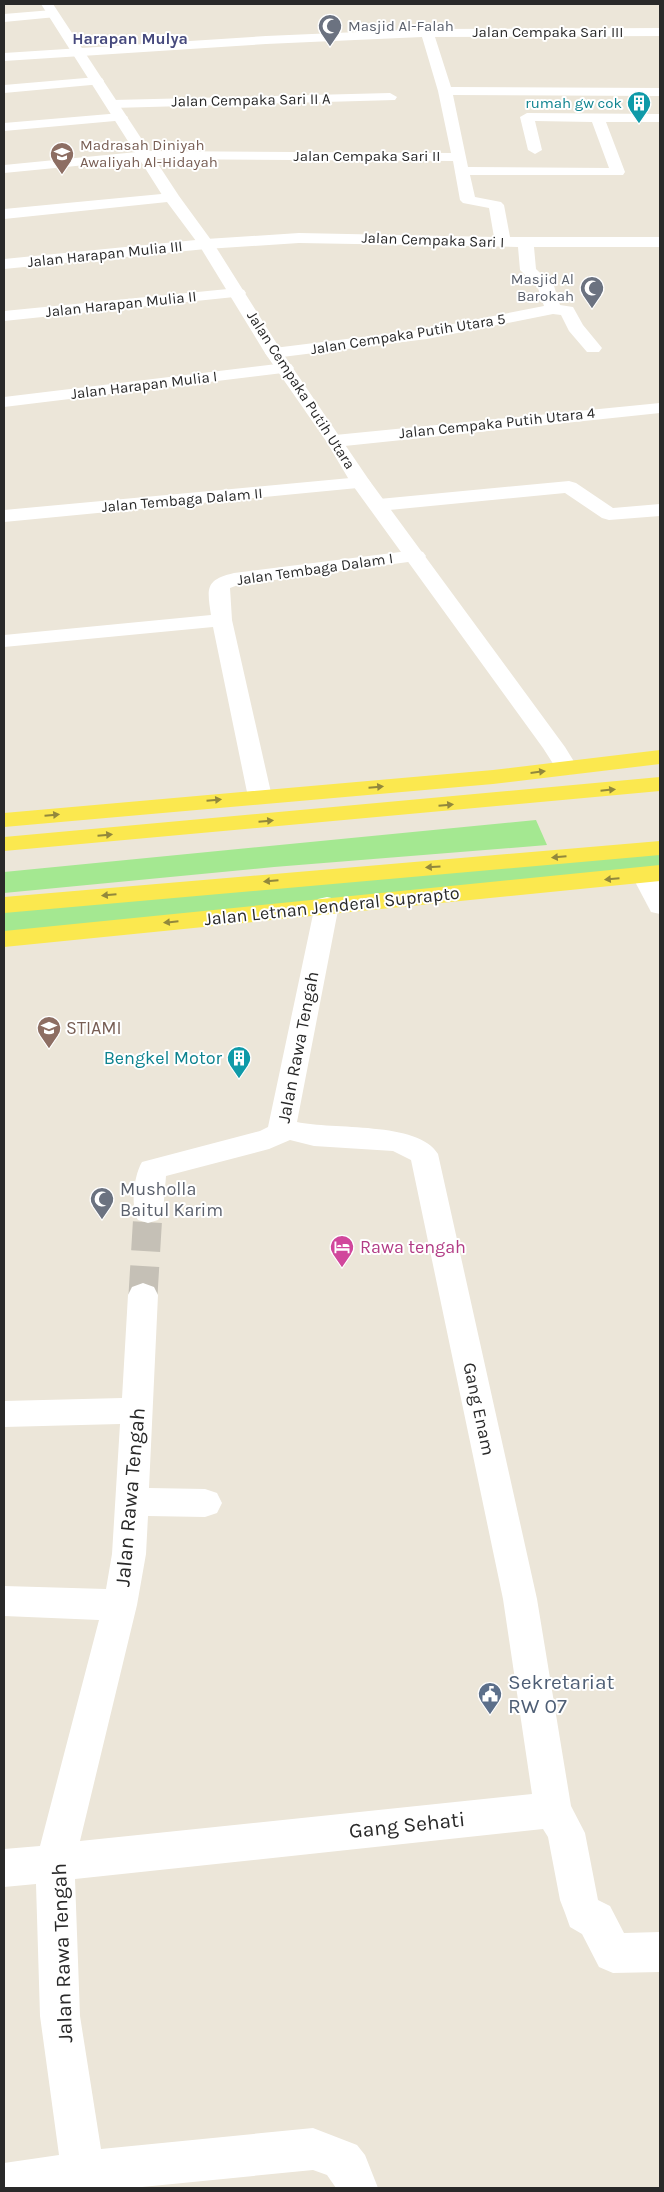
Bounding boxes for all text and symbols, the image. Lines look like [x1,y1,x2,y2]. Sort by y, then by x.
mosque icon: Masjid Al-Falah [317,13,343,47]
place label: Masjid Al-Falah [348,17,454,35]
street label: Jalan Cempaka Sari III [473,23,624,41]
district label: Harapan Mulya [72,29,188,48]
street label: Jalan Cempaka Sari II A [171,90,331,110]
building icon: rumah gw cok [626,90,652,124]
place label: rumah gw cok [525,94,622,112]
place label: Madrasah Diniyah Awaliyah Al-Hidayah [80,136,218,171]
school or university icon: Madrasah Diniyah Awaliyah Al-Hidayah [49,141,75,175]
street label: Jalan Cempaka Sari II [294,147,440,165]
street label: Jalan Cempaka Sari I [361,229,505,251]
street label: Jalan Harapan Mulia III [27,237,183,271]
place label: Masjid Al Barokah [511,270,574,305]
mosque icon: Masjid Al Barokah [579,275,605,309]
street label: Jalan Harapan Mulia II [45,287,197,321]
street label: Jalan Cempaka Putih Utara [243,307,359,473]
street label: Jalan Cempaka Putih Utara 5 [309,310,507,358]
street label: Jalan Harapan Mulia I [70,367,218,403]
street label: Jalan Cempaka Putih Utara 4 [398,404,597,442]
street label: Jalan Tembaga Dalam II [101,484,263,516]
street label: Jalan Tembaga Dalam I [236,549,394,589]
one-way arrow [530,768,546,776]
one-way arrow [368,783,384,791]
one-way arrow [600,786,616,794]
one-way arrow [206,796,222,804]
one-way arrow [438,801,454,809]
one-way arrow [45,811,61,819]
one-way arrow [259,816,275,824]
one-way arrow [97,831,113,839]
one-way arrow [551,854,567,862]
one-way arrow [425,864,441,872]
one-way arrow [603,875,619,883]
one-way arrow [263,877,279,885]
street label: Jalan Letnan Jenderal Suprapto [203,882,461,930]
one-way arrow [101,892,117,900]
one-way arrow [163,918,179,926]
street label: Jalan Rawa Tengah [272,969,324,1125]
school or university icon: STIAMI [36,1015,62,1049]
place label: STIAMI [66,1017,122,1039]
building icon: Bengkel Motor [226,1045,252,1079]
place label: Bengkel Motor [104,1047,222,1069]
place label: Musholla Baitul Karim [120,1178,223,1221]
mosque icon: Musholla Baitul Karim [89,1186,115,1220]
hotel icon: Rawa tengah [329,1234,355,1268]
place label: Rawa tengah [360,1236,466,1258]
street label: Gang Enam [458,1360,500,1458]
street label: Jalan Rawa Tengah [110,1406,150,1588]
place label: Sekretariat RW 07 [508,1670,615,1718]
public building icon: Sekretariat RW 07 [477,1681,503,1715]
street label: Gang Sehati [348,1807,466,1843]
street label: Jalan Rawa Tengah [47,1863,77,2043]

